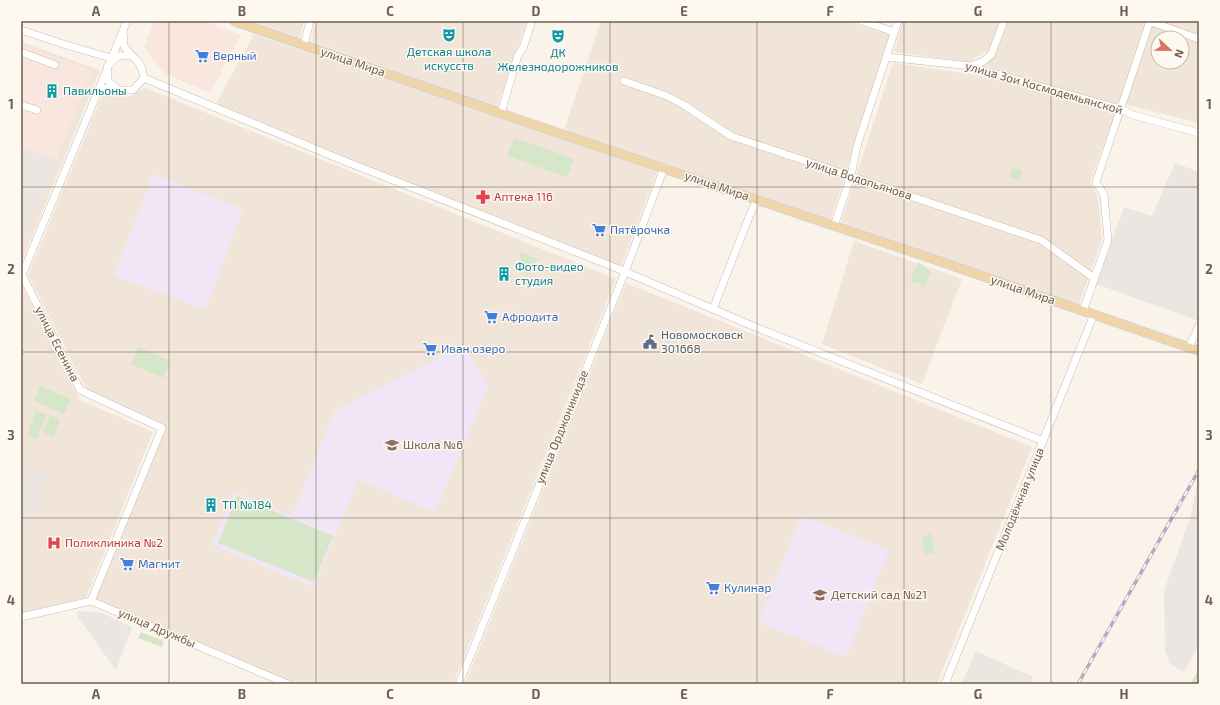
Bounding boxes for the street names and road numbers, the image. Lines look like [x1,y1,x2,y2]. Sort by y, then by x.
street label: улица Мира [319,43,387,80]
street label: улица Зои Космодемьянской [964,58,1125,117]
street label: улица Водопьянова [804,154,914,203]
street label: улица Мира [683,167,751,204]
street label: улица Мира [989,271,1057,308]
street label: улица Есенина [32,304,83,384]
street label: улица Орджоникидзе [532,368,591,486]
street label: Молодёжная улица [992,445,1047,553]
street label: улица Дружбы [116,604,198,651]

